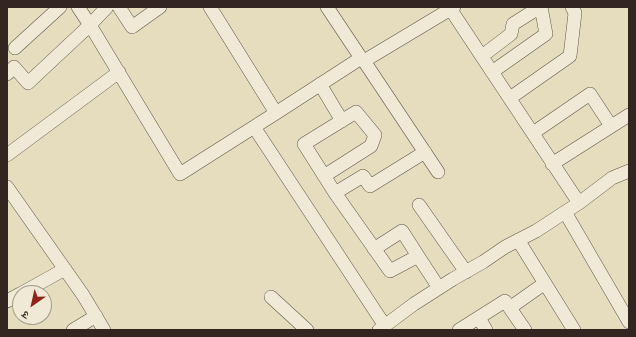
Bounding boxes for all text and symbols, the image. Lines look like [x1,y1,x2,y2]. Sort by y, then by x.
north arrow [12,285,52,325]
text: उ [20,307,32,321]

